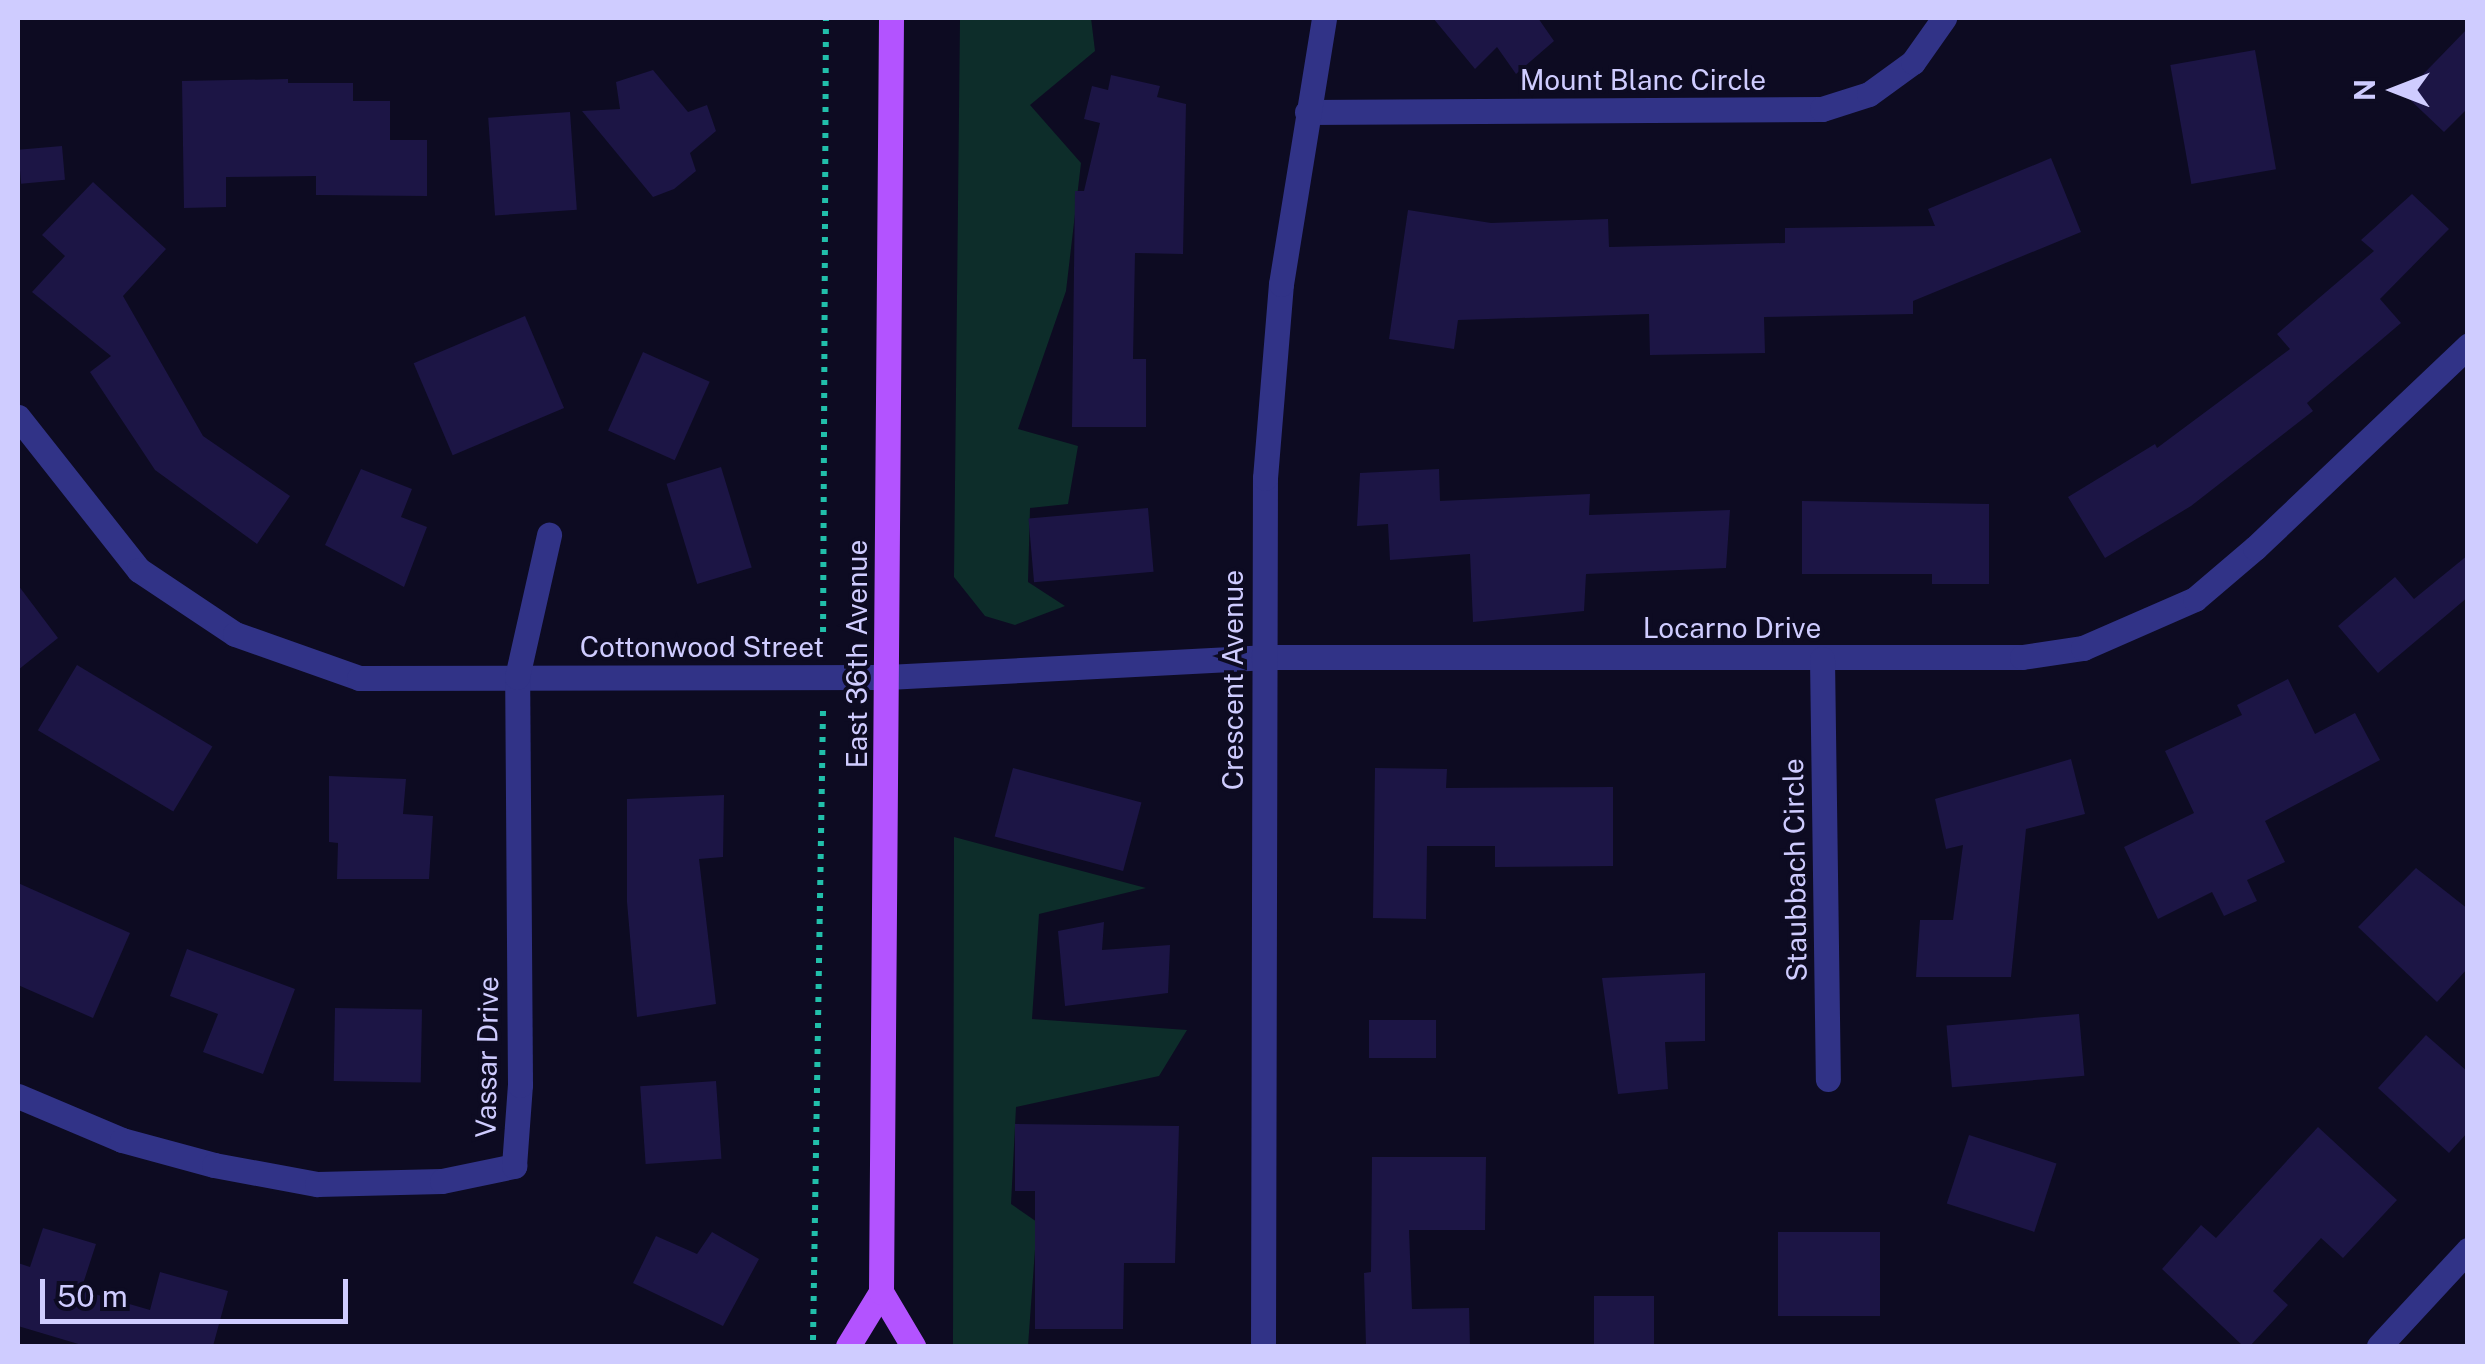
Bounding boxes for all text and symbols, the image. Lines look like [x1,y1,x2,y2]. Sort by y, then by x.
north arrow [2345,40,2445,140]
street label: Mount Blanc Circle [1520,63,1766,97]
text: N [2348,79,2381,101]
street label: East 36th Avenue [840,540,874,768]
street label: Crescent Avenue [1216,570,1250,790]
street label: Locarno Drive [1643,611,1821,645]
street label: Cottonwood Street [580,630,824,664]
street label: Staubbach Circle [1776,758,1814,982]
street label: Vassar Drive [469,976,505,1138]
scale bar [45,1259,352,1321]
text: 50 m [57,1278,128,1314]

